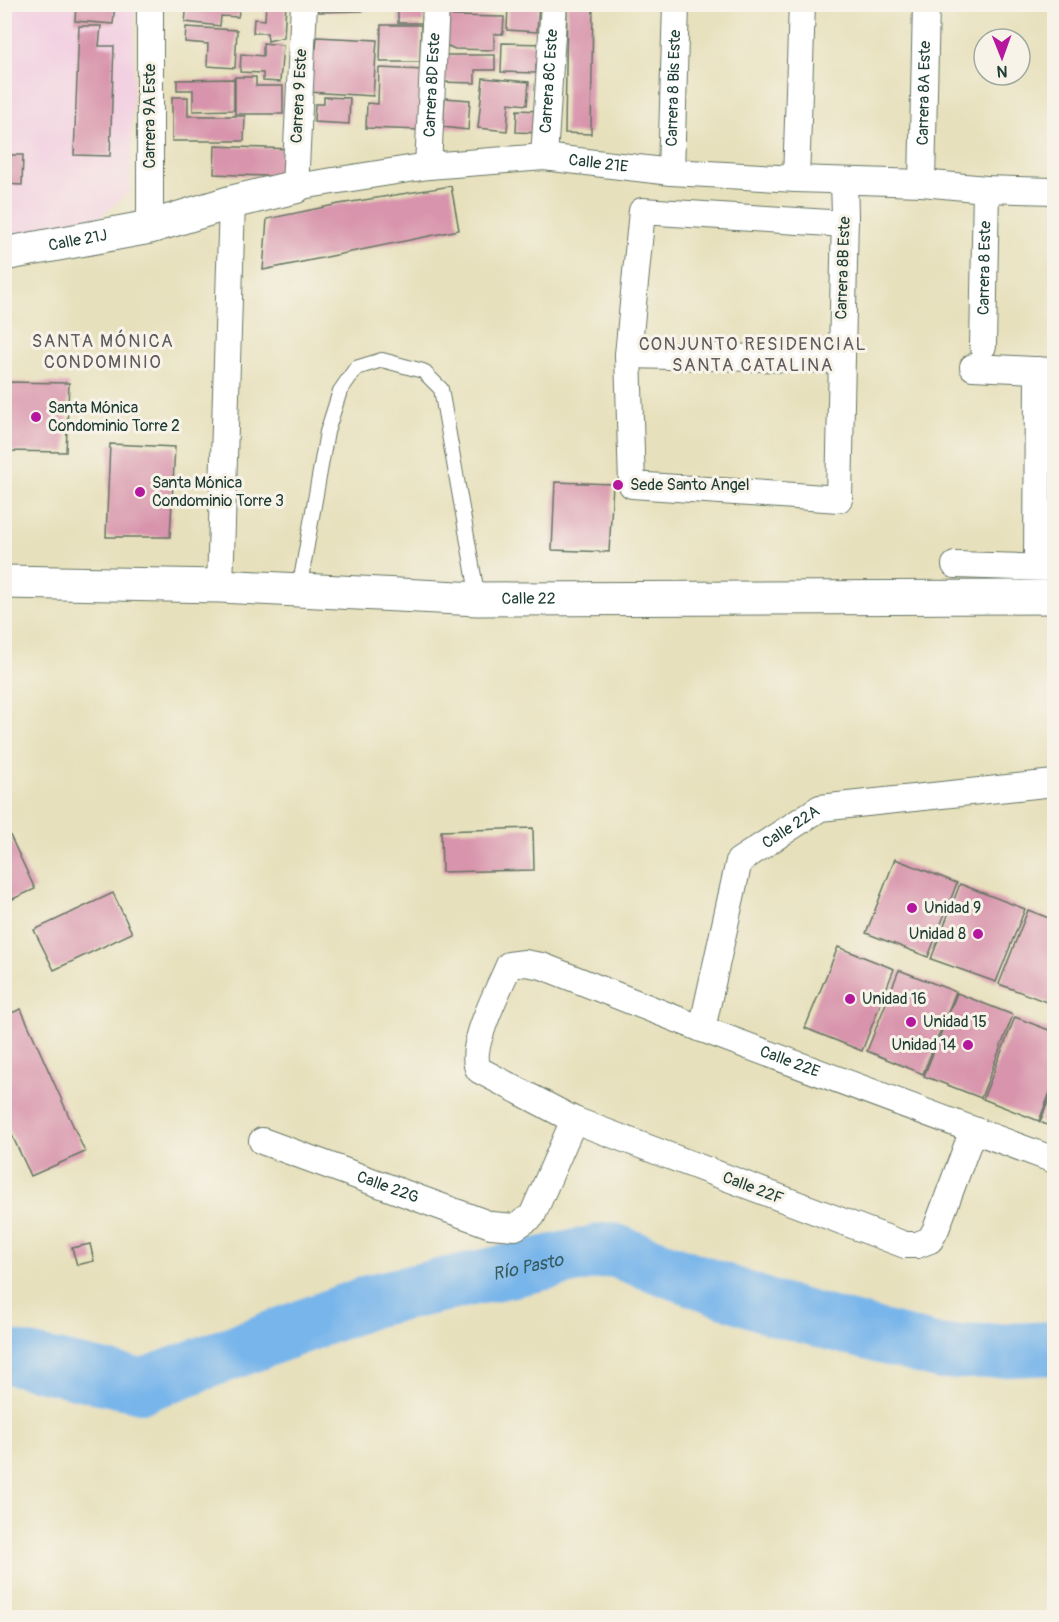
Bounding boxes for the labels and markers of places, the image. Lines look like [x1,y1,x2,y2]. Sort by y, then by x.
place label: Santa Mónica Condominio Torre 2 [48,398,180,436]
marker: Santa Mónica Condominio Torre 2 [29,410,43,424]
place label: Santa Mónica Condominio Torre 3 [152,473,284,511]
place label: Sede Santo Angel [630,475,749,495]
marker: Sede Santo Angel [611,478,625,492]
marker: Santa Mónica Condominio Torre 3 [133,485,147,499]
place label: Unidad 9 [924,898,981,918]
marker: Unidad 9 [905,901,919,915]
place label: Unidad 8 [909,924,966,944]
marker: Unidad 8 [971,927,985,941]
place label: Unidad 16 [862,989,927,1009]
marker: Unidad 16 [843,992,857,1006]
place label: Unidad 15 [923,1012,987,1032]
marker: Unidad 15 [904,1015,918,1029]
place label: Unidad 14 [891,1035,956,1055]
marker: Unidad 14 [961,1038,975,1052]

